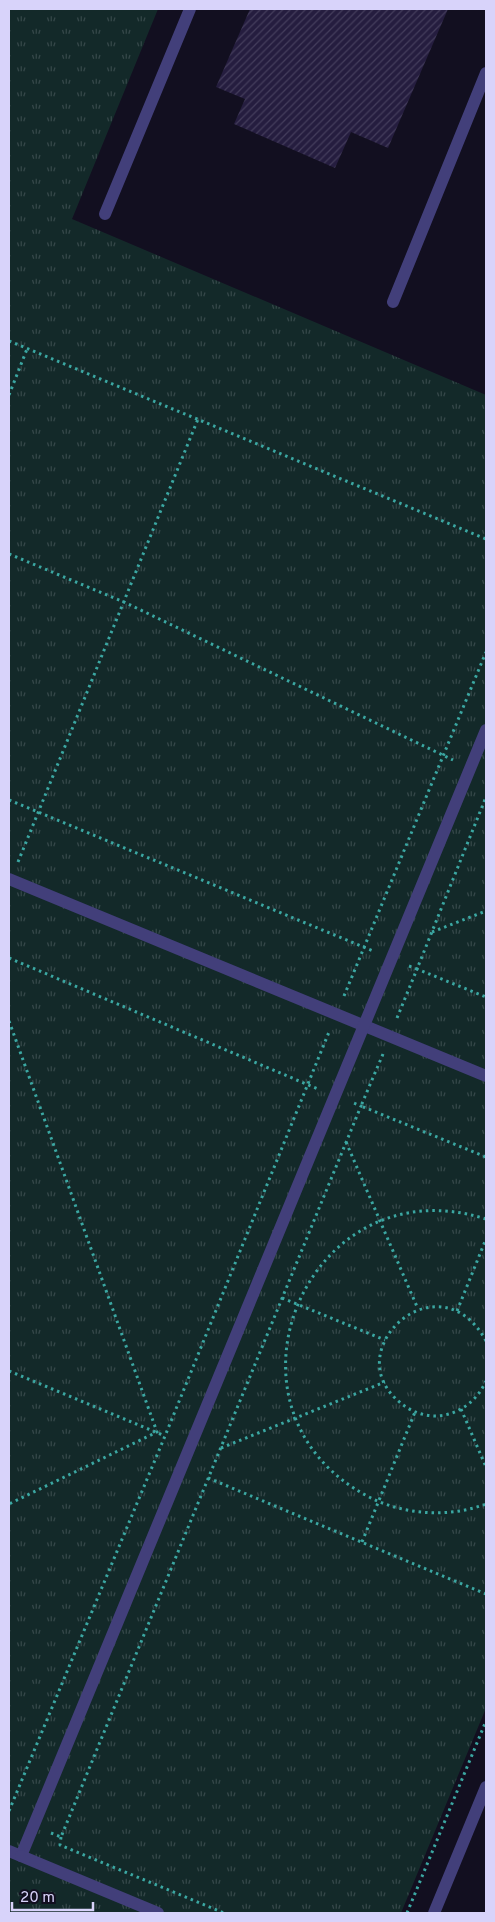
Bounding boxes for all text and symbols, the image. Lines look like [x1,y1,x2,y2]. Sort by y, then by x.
scale bar [12,1880,94,1912]
text: 20 m [20,1889,55,1908]

